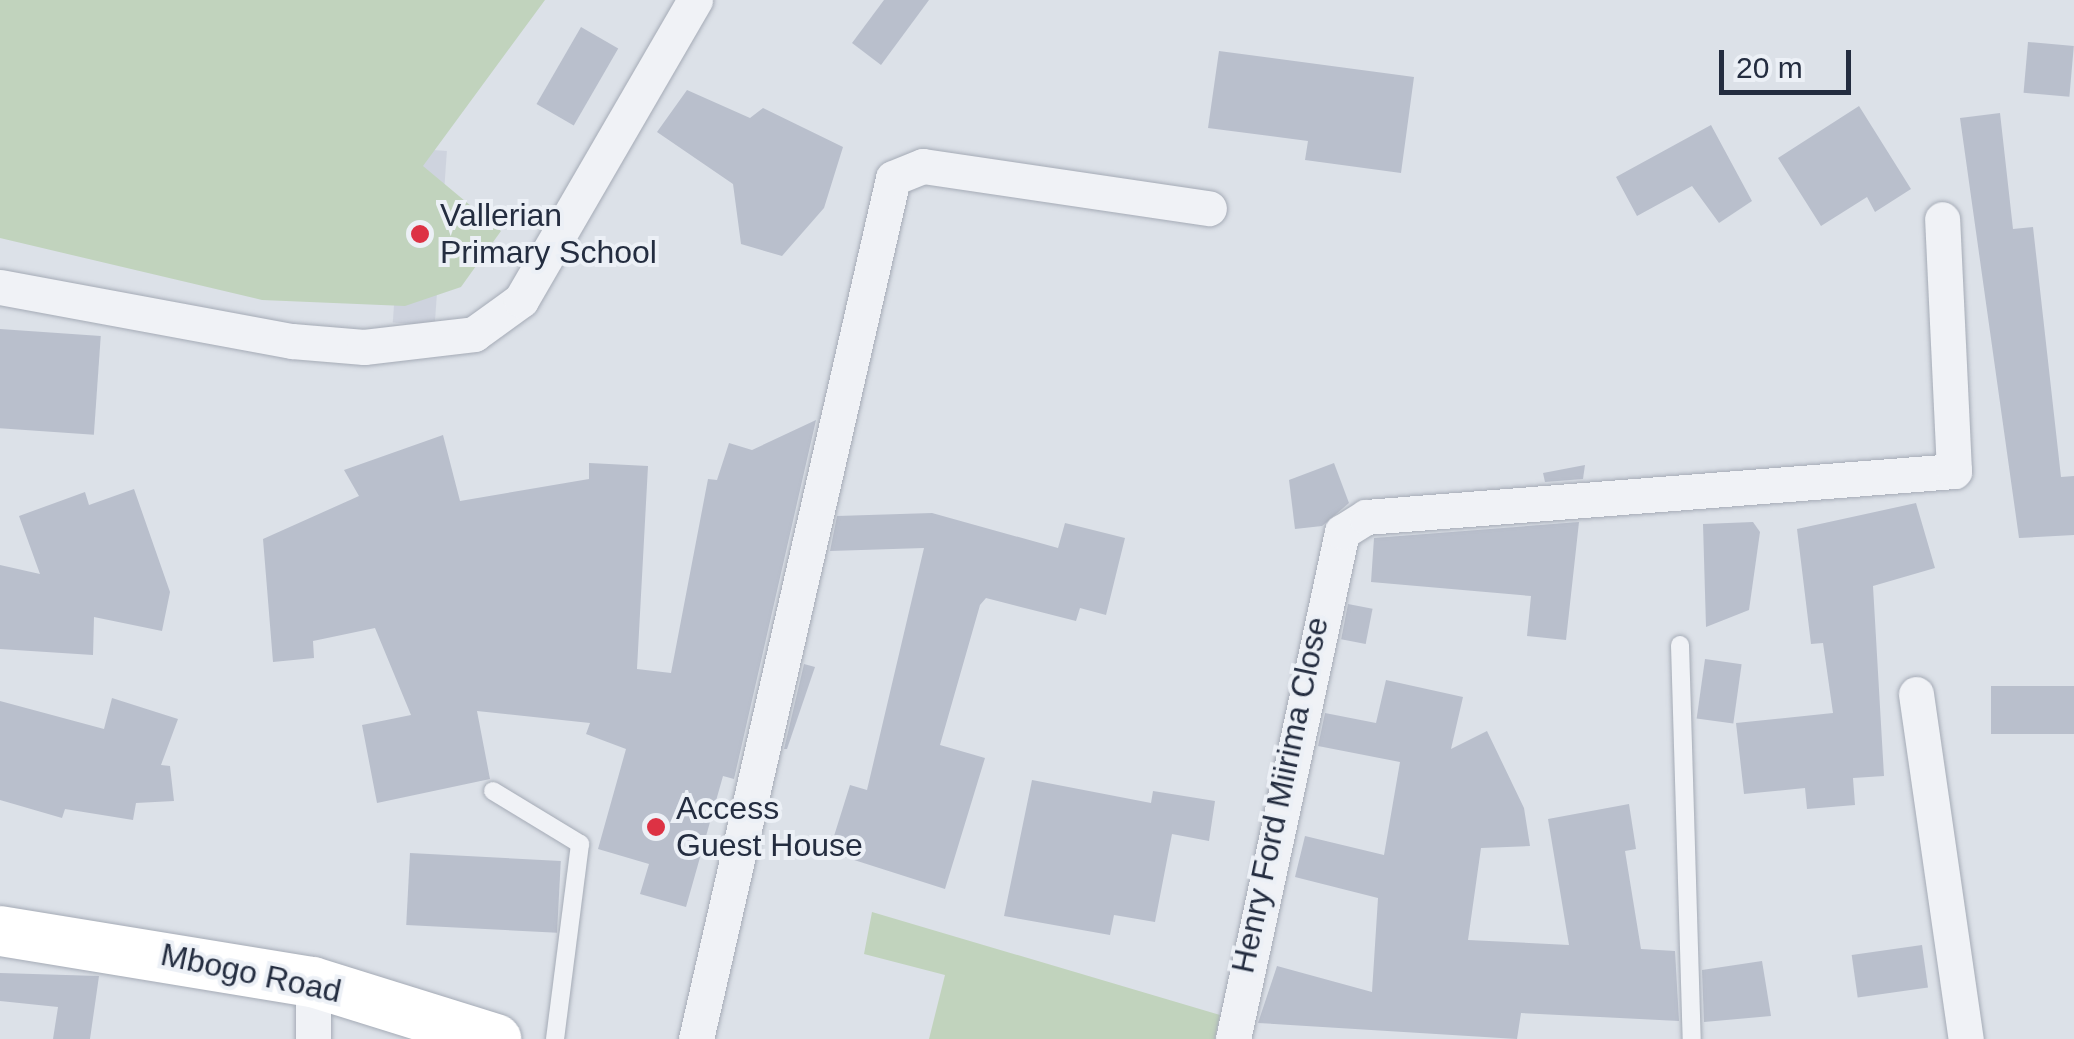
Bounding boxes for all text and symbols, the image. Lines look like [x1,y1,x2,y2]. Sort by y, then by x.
scale bar [1724,30,1856,92]
text: 20 m [1736,51,1803,84]
place label: Vallerian Primary School [440,197,657,272]
marker: Vallerian Primary School [409,223,431,245]
street label: Henry Ford Miirima Close [1224,614,1336,976]
place label: Access Guest House [676,790,863,865]
marker: Access Guest House [645,816,667,838]
street label: Mbogo Road [157,935,345,1011]

